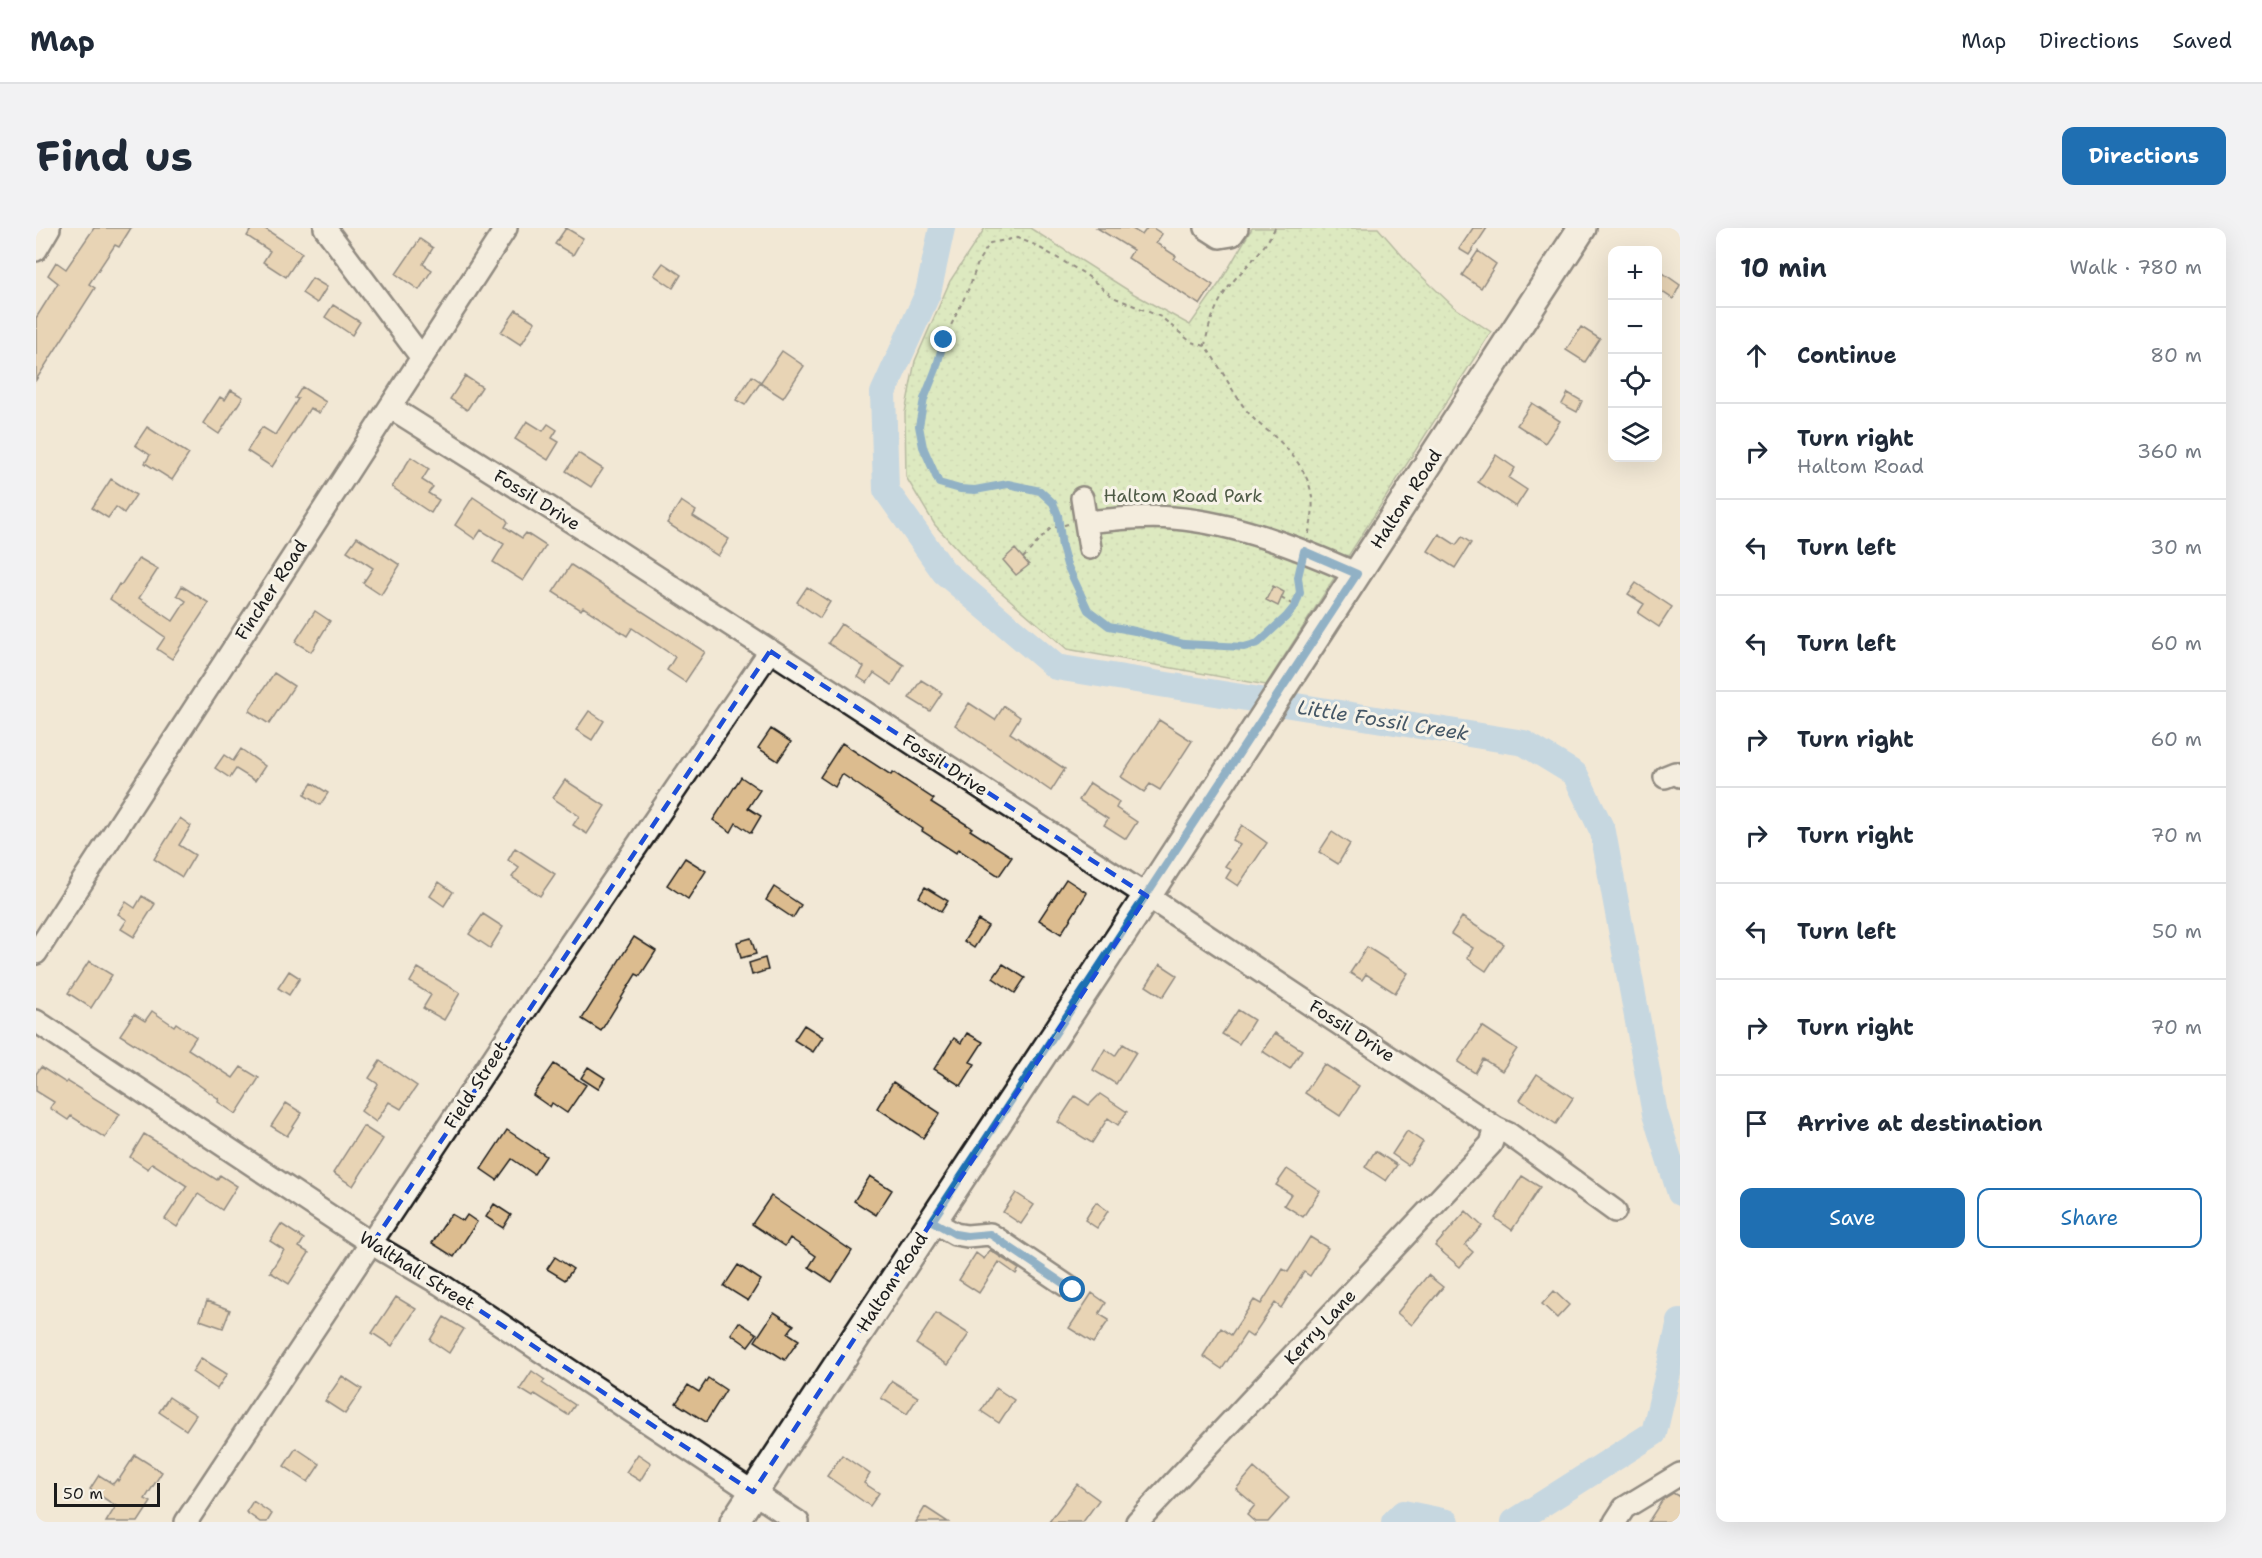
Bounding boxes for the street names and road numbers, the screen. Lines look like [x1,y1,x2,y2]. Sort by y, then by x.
street label: Haltom Road [1365,445,1447,553]
street label: Fossil Drive [489,464,585,536]
street label: Fincher Road [230,535,312,645]
street label: Fossil Drive [897,728,993,802]
street label: Fossil Drive [1304,994,1400,1068]
street label: Field Street [439,1036,513,1134]
street label: Walthall Street [354,1226,480,1316]
street label: Haltom Road [851,1228,933,1336]
street label: Kerry Lane [1279,1284,1361,1370]

